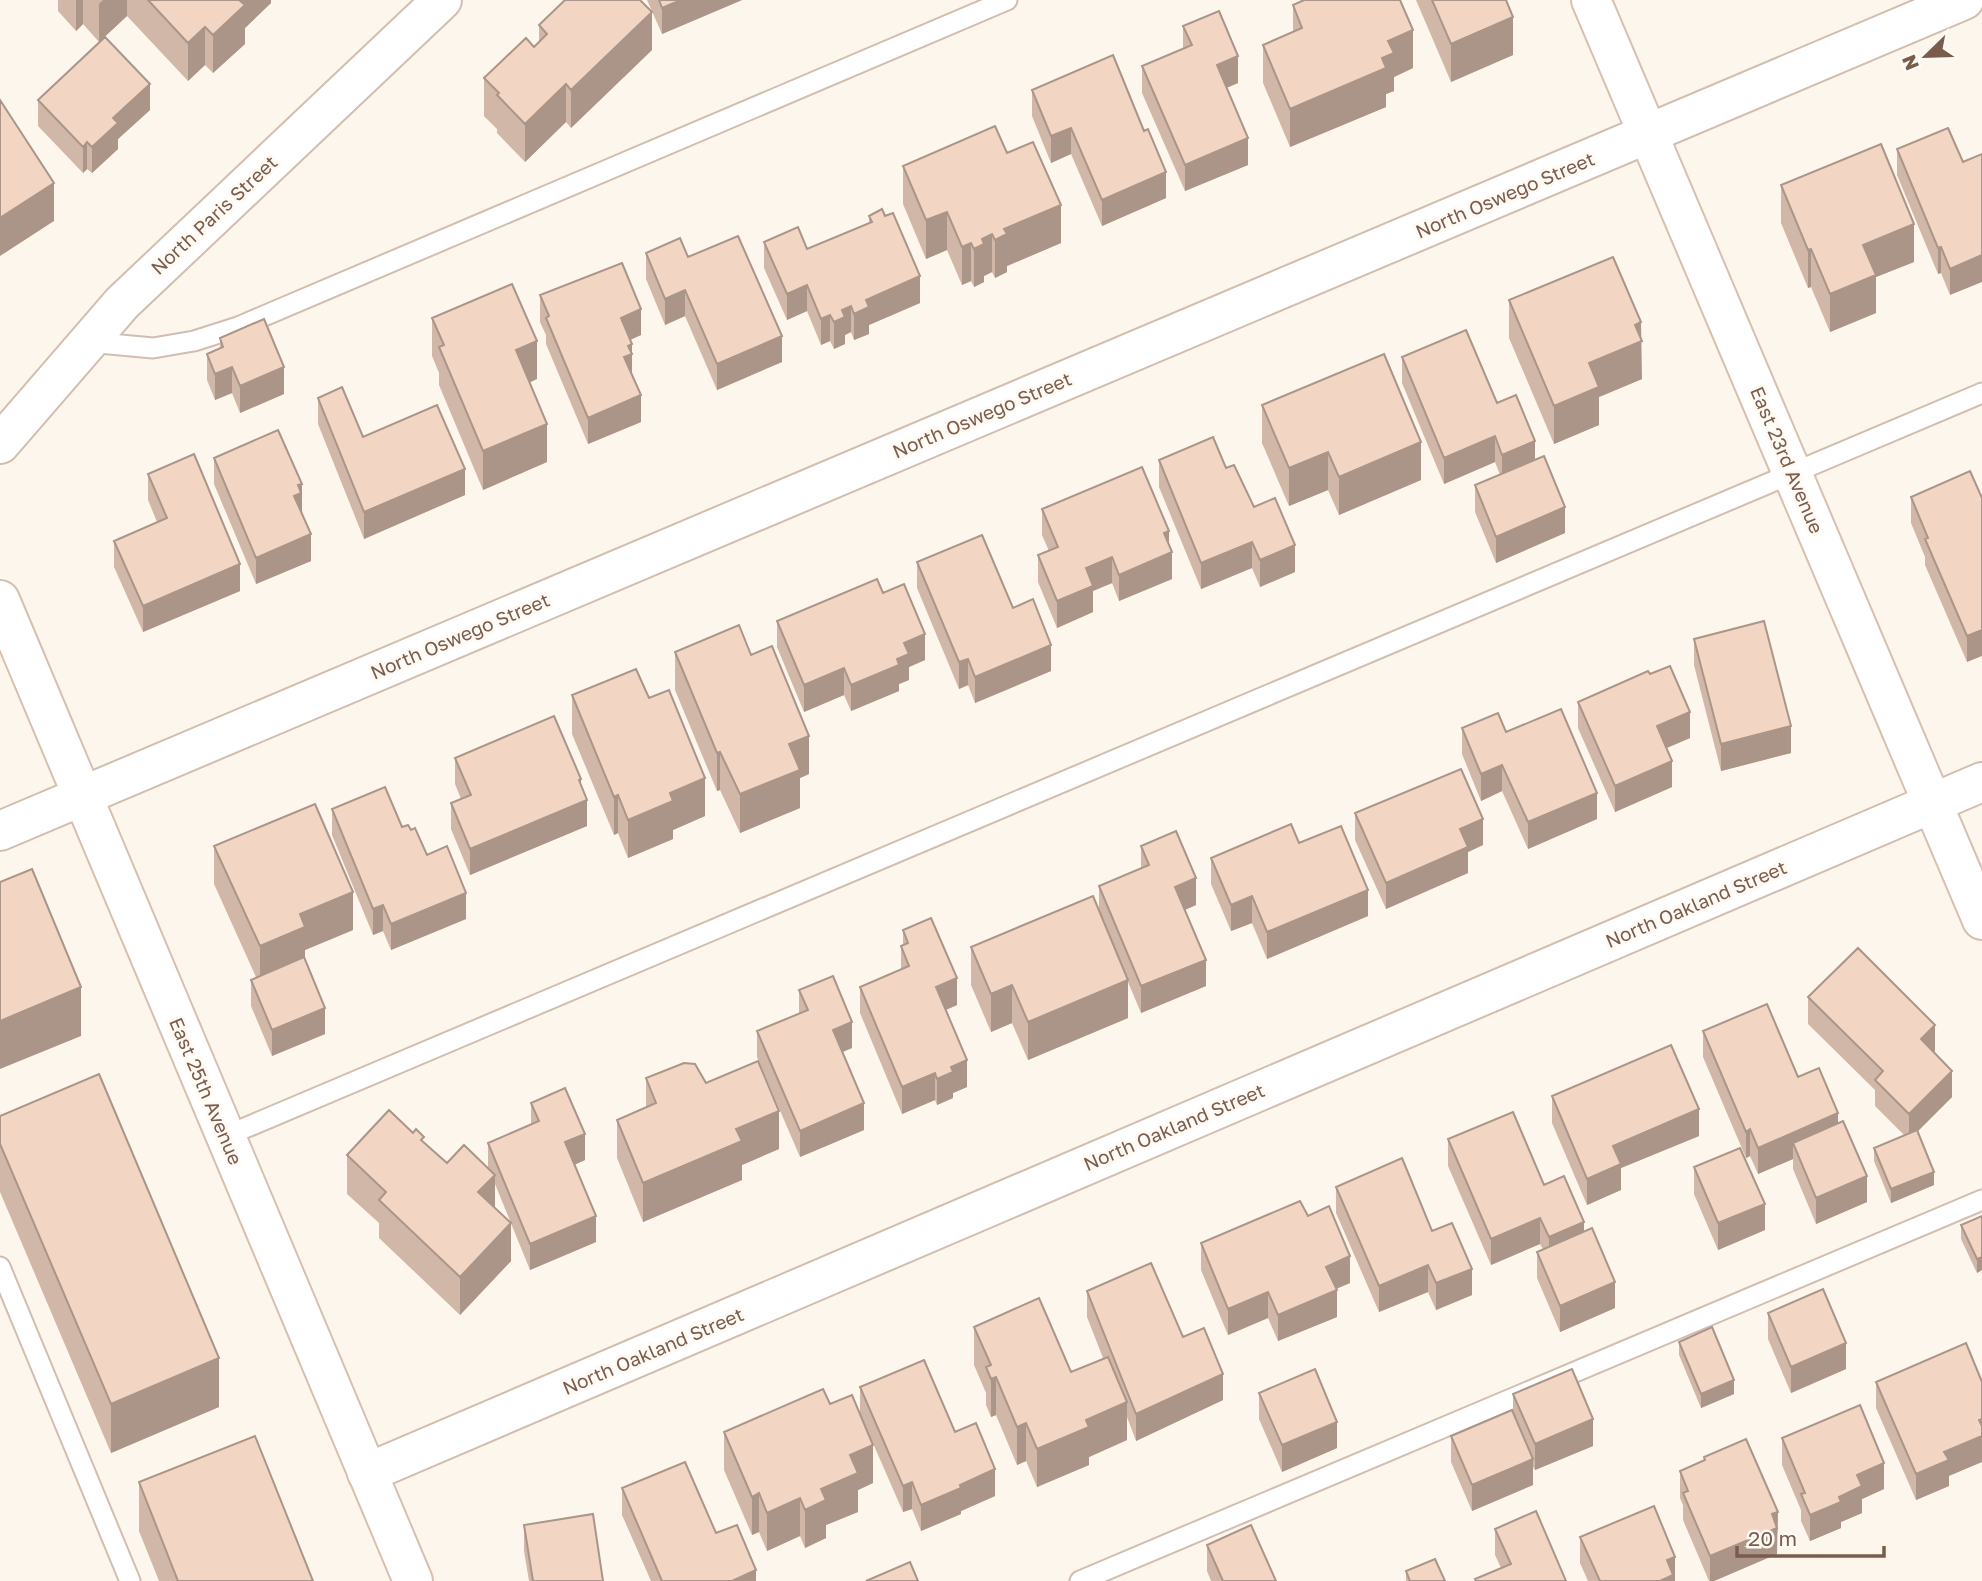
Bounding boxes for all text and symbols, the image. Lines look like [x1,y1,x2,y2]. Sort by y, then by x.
north arrow [1891,21,1961,91]
text: N [1896,52,1923,74]
street label: North Oswego Street [1412,146,1598,243]
street label: North Paris Street [146,150,282,279]
street label: North Oswego Street [889,366,1075,463]
street label: East 23rd Avenue [1746,383,1829,537]
street label: North Oswego Street [367,587,553,684]
street label: North Oakland Street [1602,855,1790,952]
street label: East 25th Avenue [165,1014,248,1168]
street label: North Oakland Street [1080,1078,1268,1175]
street label: North Oakland Street [559,1302,747,1399]
scale bar [1737,1514,1884,1558]
text: 20 m [1748,1525,1797,1551]

